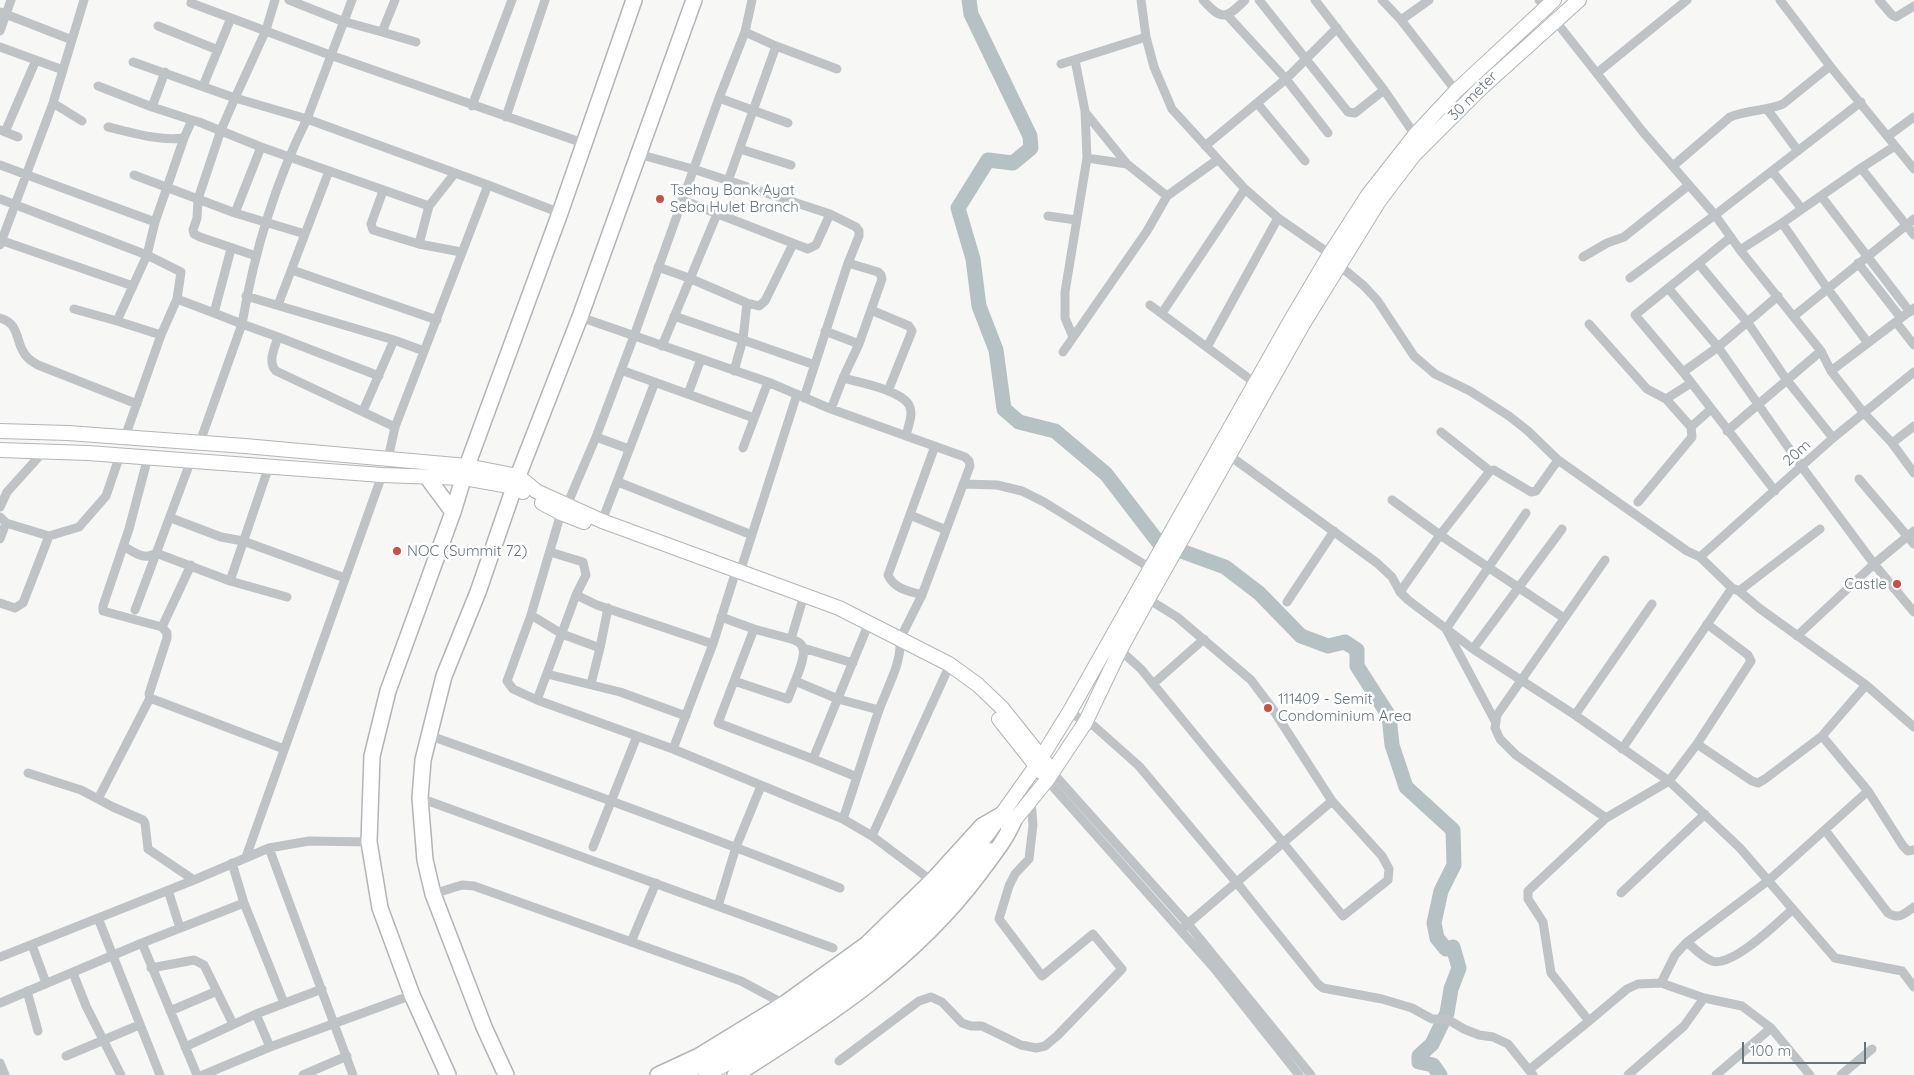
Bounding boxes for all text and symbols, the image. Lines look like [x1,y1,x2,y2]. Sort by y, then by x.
street label: 30 meter [1445,68,1501,124]
place label: Tsehay Bank Ayat Seba Hulet Branch [670,181,799,216]
marker: Tsehay Bank Ayat Seba Hulet Branch [654,193,666,205]
street label: 20m [1779,436,1815,470]
place label: NOC (Summit 72) [407,542,527,560]
marker: NOC (Summit 72) [391,545,403,557]
place label: Castle [1844,575,1887,593]
marker: Castle [1891,578,1903,590]
place label: 111409 - Semit Condominium Area [1278,690,1412,725]
marker: 111409 - Semit Condominium Area [1262,702,1274,714]
scale bar [1744,1032,1868,1064]
text: 100 m [1750,1041,1791,1060]

